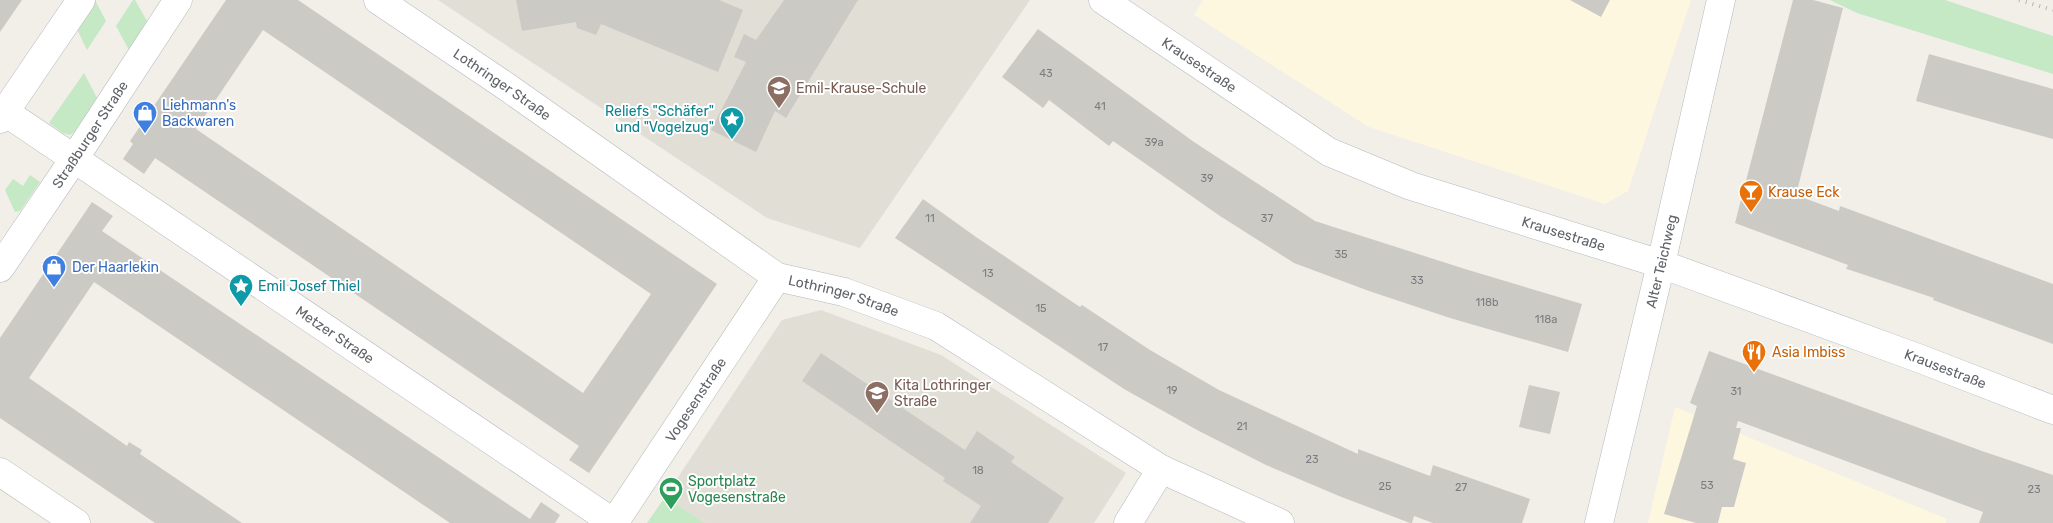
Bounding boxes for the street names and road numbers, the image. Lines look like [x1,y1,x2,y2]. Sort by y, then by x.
street label: Krausestraße [1158,34,1240,96]
street label: Lothringer Straße [450,45,554,124]
street label: Straßburger Straße [49,78,132,192]
street label: Krausestraße [1520,213,1607,255]
street label: Alter Teichweg [1643,213,1681,310]
street label: Lothringer Straße [787,272,901,321]
street label: Metzer Straße [292,303,377,368]
street label: Krausestraße [1902,346,1989,393]
street label: Vogesenstraße [662,354,730,445]

